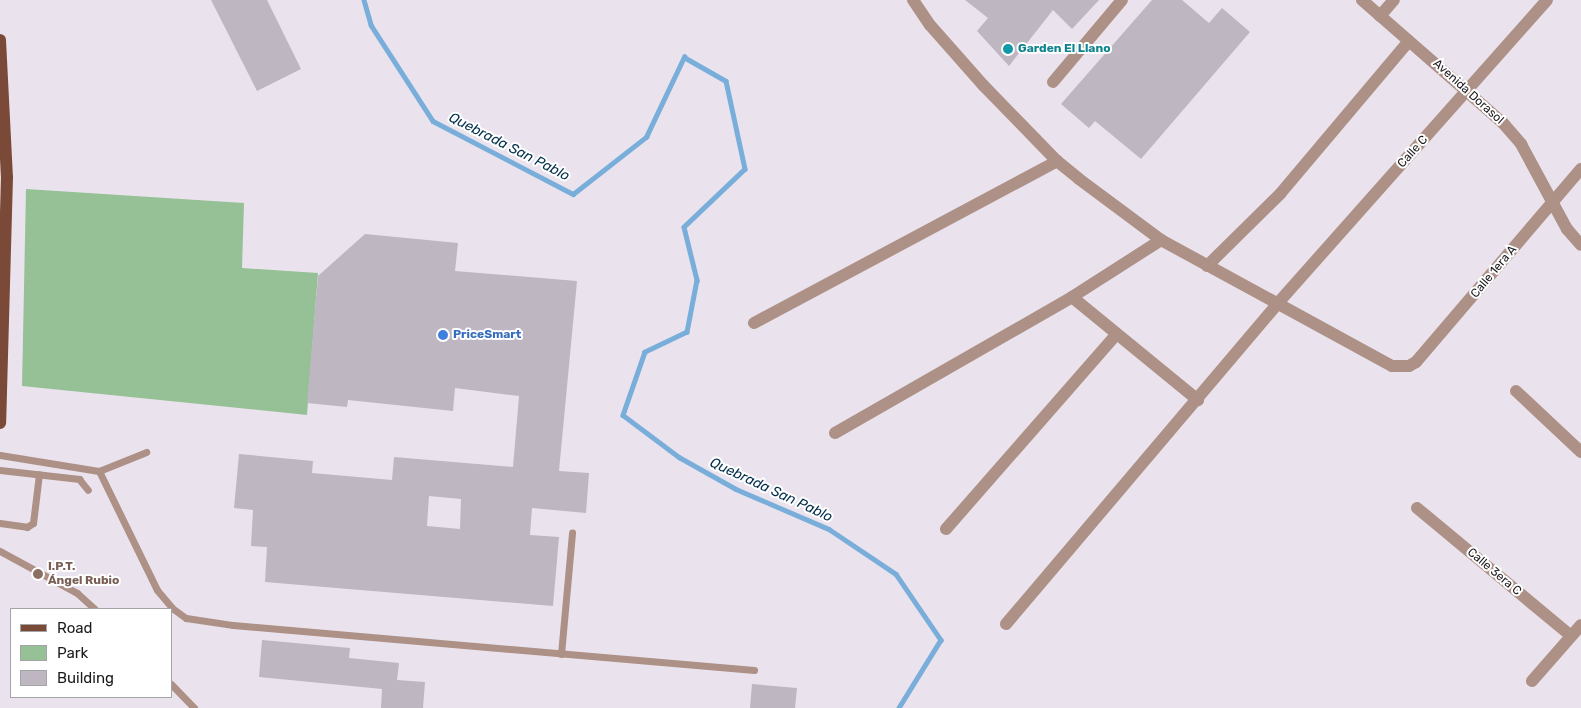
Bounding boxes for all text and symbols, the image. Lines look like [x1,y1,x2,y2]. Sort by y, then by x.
place label: Garden El Llano [1018,42,1110,56]
marker: Garden El Llano [1002,43,1014,55]
street label: Avenida Dorasol [1430,57,1506,127]
water label: Quebrada San Pablo [446,109,572,185]
street label: Calle C [1395,133,1431,171]
street label: Calle 1era A [1468,243,1520,301]
place label: PriceSmart [453,328,521,342]
marker: PriceSmart [437,329,449,341]
water label: Quebrada San Pablo [707,454,835,526]
street label: Calle 3era C [1464,545,1524,599]
place label: I.P.T. Ángel Rubio [48,560,119,588]
marker: I.P.T. Ángel Rubio [32,568,44,580]
legend [10,608,172,698]
text: Road [57,619,93,637]
text: Park [57,644,88,662]
text: Building [57,669,114,687]

